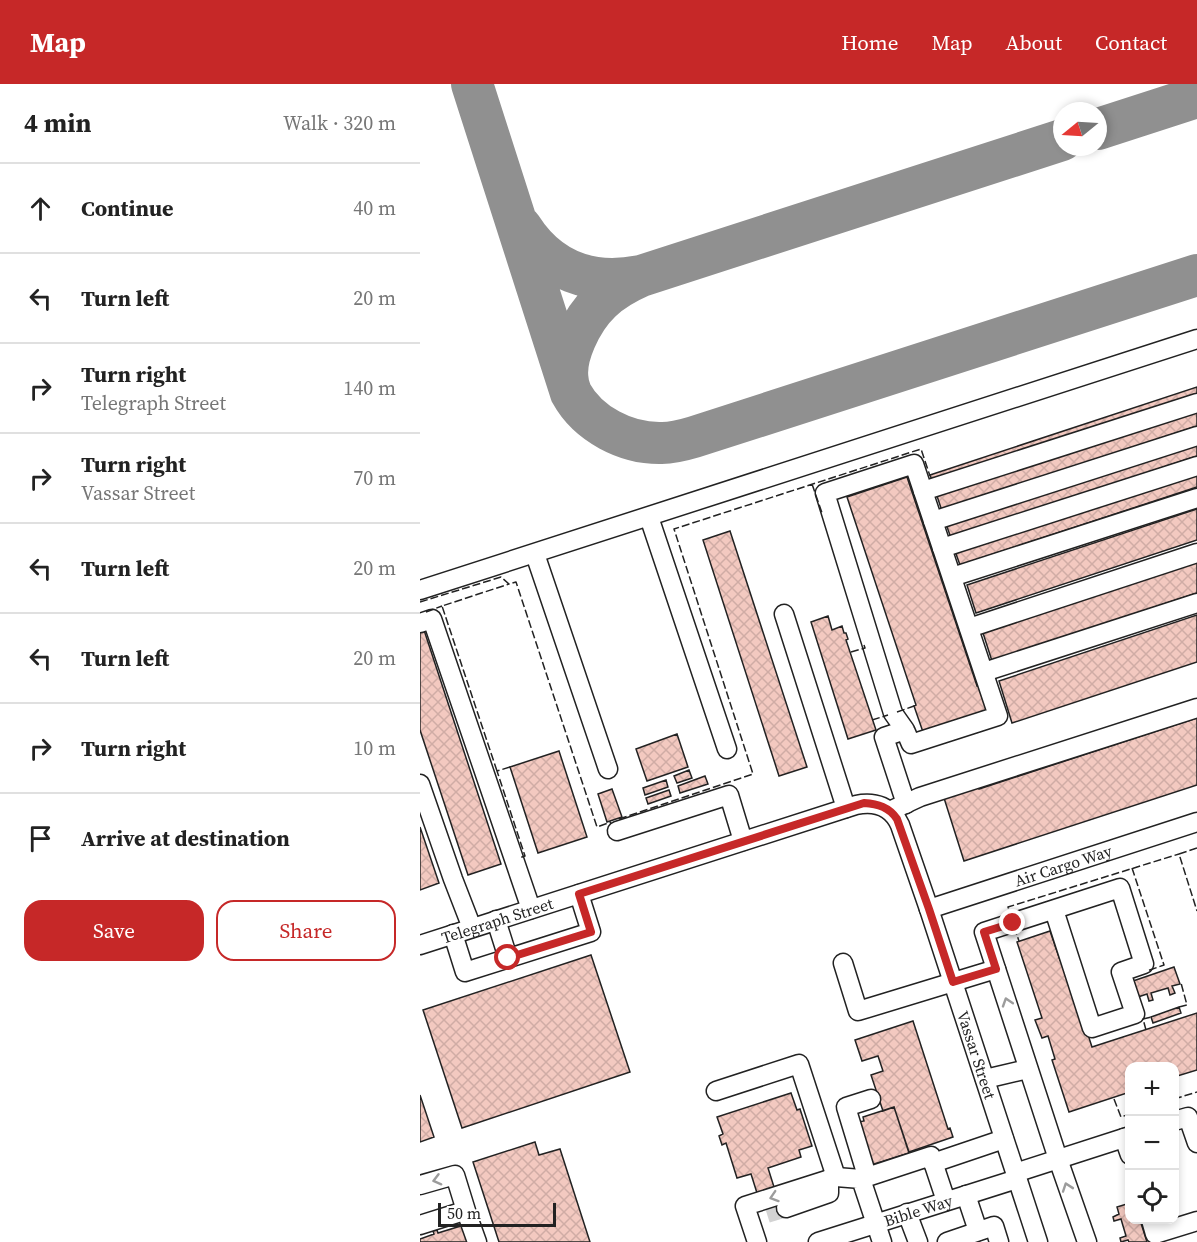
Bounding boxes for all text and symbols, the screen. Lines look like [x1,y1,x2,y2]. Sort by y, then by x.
text: Map [30,23,86,61]
text: Home [841,28,899,57]
text: Map [932,28,973,57]
text: About [1006,28,1062,57]
text: Contact [1095,28,1167,57]
north arrow [1053,102,1107,156]
text: 4 min [24,105,91,141]
text: Walk · 320 m [283,109,396,137]
icon: ahead [24,192,57,225]
text: Continue [81,193,174,223]
text: 40 m [353,194,396,222]
icon: left [24,282,57,315]
text: Turn left [81,283,169,313]
text: 20 m [353,284,396,312]
text: Turn right [81,359,186,389]
icon: right [24,372,57,405]
text: 140 m [343,374,396,402]
text: Telegraph Street [81,389,226,417]
text: Turn right [81,449,186,479]
icon: right [24,462,57,495]
text: 70 m [353,464,396,492]
text: Vassar Street [81,479,195,507]
icon: left [24,552,57,585]
text: Turn left [81,553,169,583]
text: 20 m [353,554,396,582]
icon: left [24,642,57,675]
text: Turn left [81,643,169,673]
text: 20 m [353,644,396,672]
icon: right [24,732,57,765]
text: Turn right [81,733,186,763]
text: 10 m [353,734,396,762]
icon: arrive [24,822,57,855]
text: Arrive at destination [81,823,290,853]
street label: Air Cargo Way [1012,839,1115,892]
street label: Telegraph Street [438,892,557,948]
button: Save [24,900,204,961]
button: Share [216,900,396,961]
route end [999,909,1025,935]
route start [494,944,520,970]
one-way arrow [1001,997,1014,1008]
street label: Vassar Street [952,1008,1002,1103]
map controls [1125,1062,1179,1224]
button: + [1125,1062,1179,1116]
button: − [1125,1116,1179,1170]
button: locate [1125,1170,1179,1224]
one-way arrow [432,1173,442,1185]
one-way arrow [1062,1182,1075,1193]
street label: Bible Way [881,1189,956,1231]
one-way arrow [769,1190,780,1203]
scale bar [438,1200,556,1228]
text: 50 m [447,1202,481,1224]

